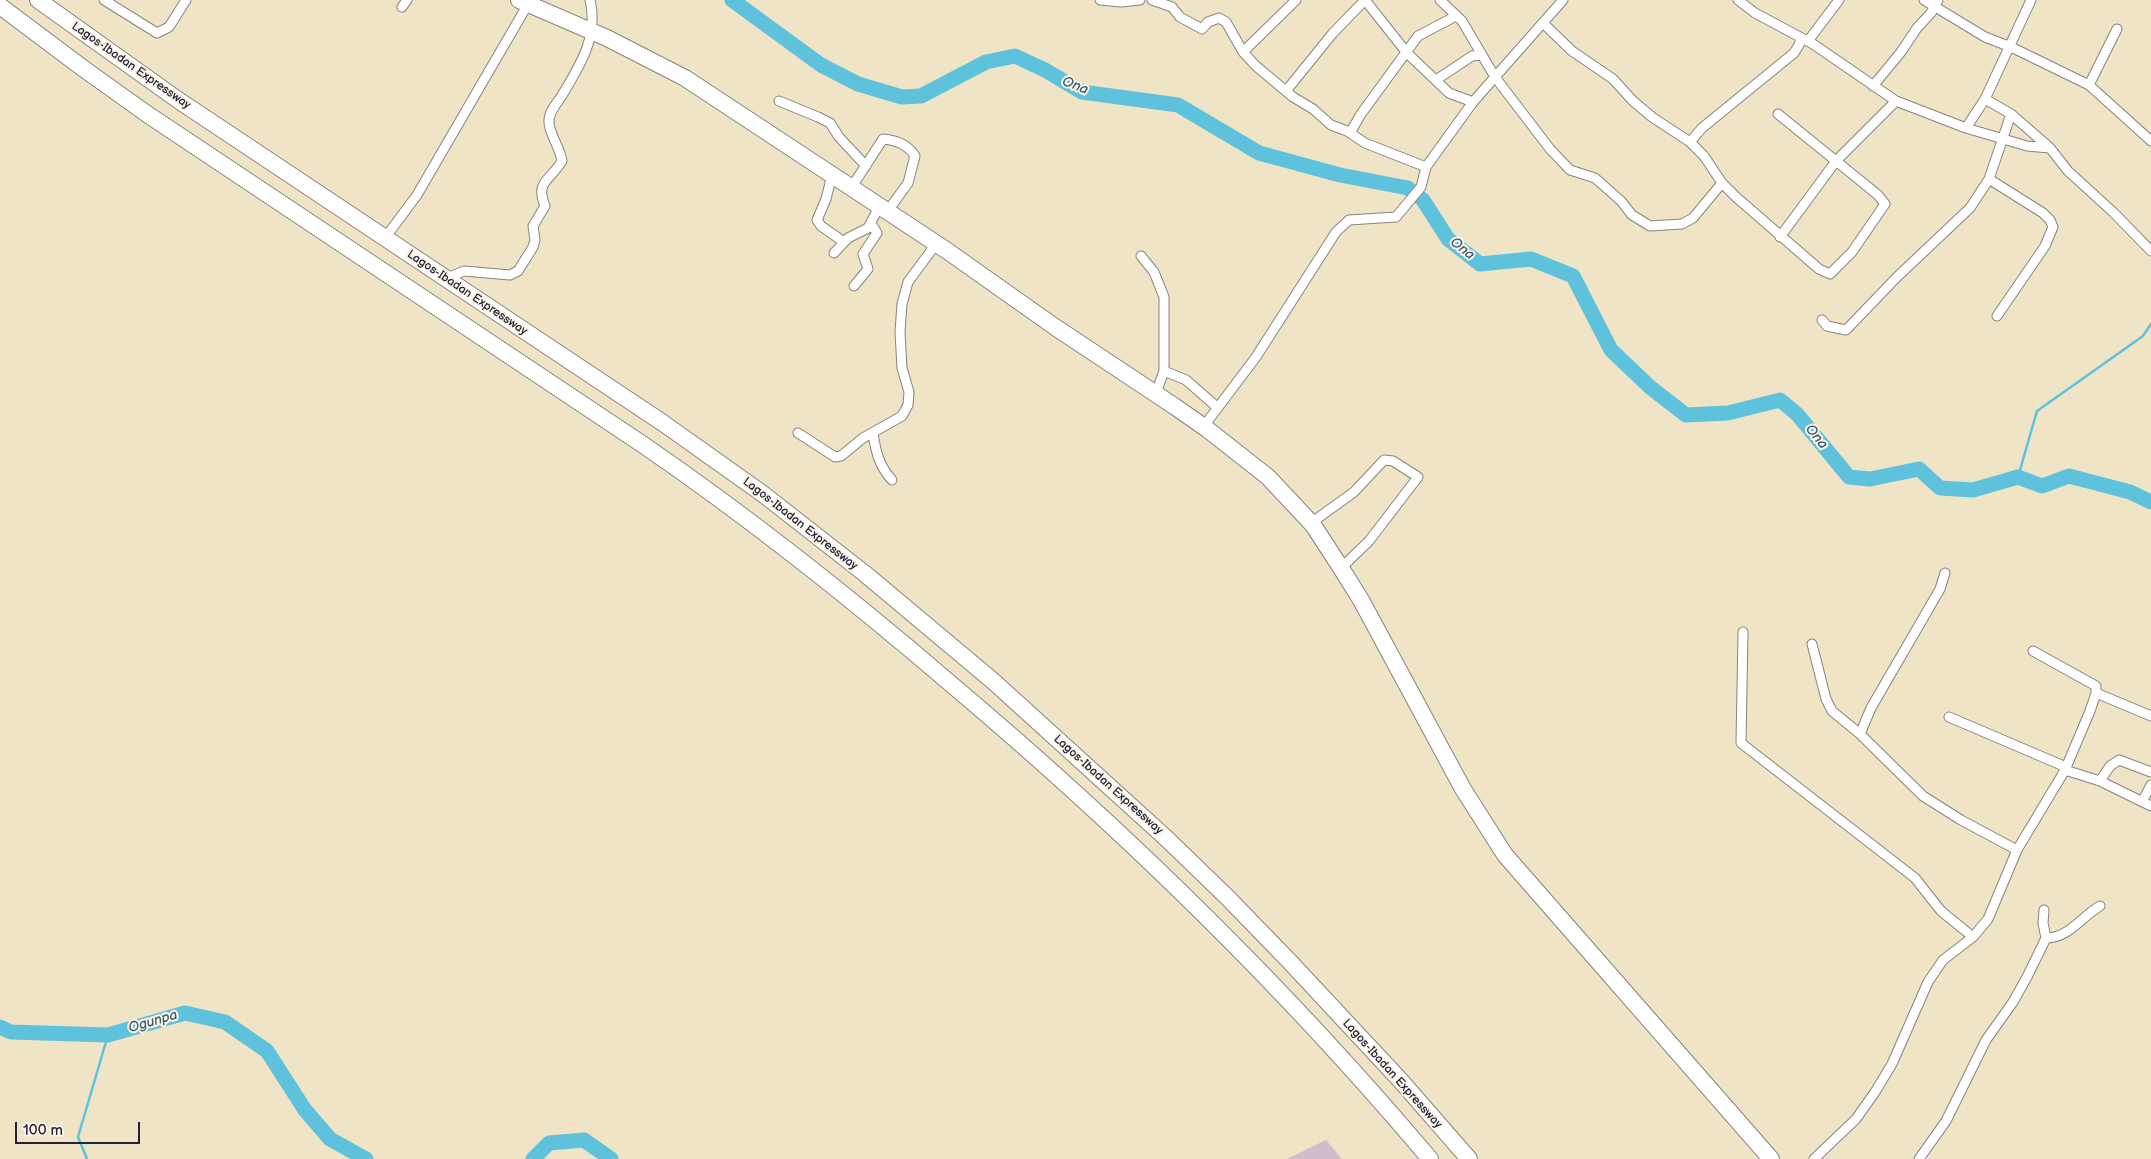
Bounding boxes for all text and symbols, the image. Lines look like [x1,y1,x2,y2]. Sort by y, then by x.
street label: Lagos-Ibadan Expressway [69,19,193,113]
water label: Ona [1060,73,1090,99]
water label: Ona [1446,234,1478,264]
street label: Lagos-Ibadan Expressway [404,247,530,339]
water label: Ona [1801,421,1831,453]
street label: Lagos-Ibadan Expressway [740,475,860,573]
street label: Lagos-Ibadan Expressway [1050,732,1166,838]
water label: Ogunpa [126,1007,180,1037]
street label: Lagos-Ibadan Expressway [1339,1016,1445,1132]
scale bar [18,1112,142,1144]
text: 100 m [23,1121,63,1140]

